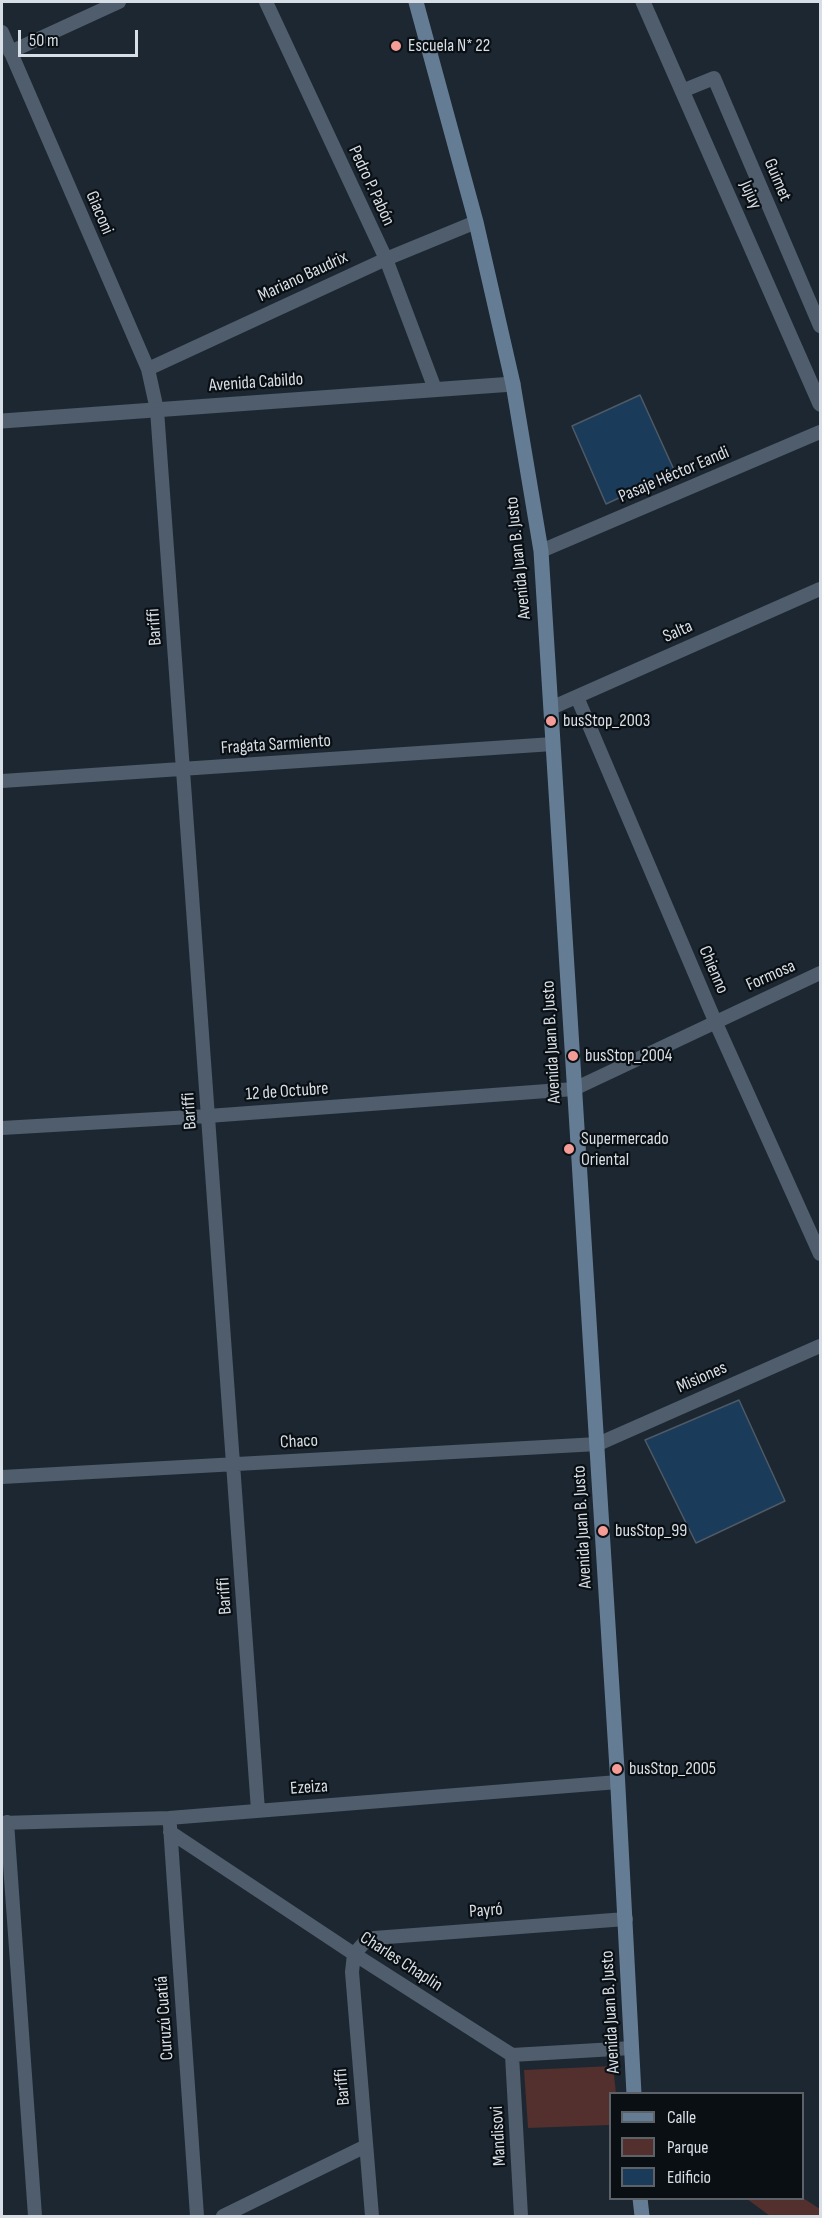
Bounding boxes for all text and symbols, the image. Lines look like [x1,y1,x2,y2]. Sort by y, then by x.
scale bar [21,18,141,56]
text: 50 m [29,30,59,51]
place label: Escuela N* 22 [408,35,490,57]
marker: Escuela N* 22 [389,39,403,53]
street label: Pedro P. Pabón [343,143,399,229]
street label: Guimet [758,155,796,205]
street label: Jujuy [734,177,766,213]
street label: Giaconi [80,188,118,238]
street label: Mariano Baudrix [255,247,351,307]
street label: Avenida Cabildo [208,369,304,397]
street label: Pasaje Héctor Eandi [616,442,732,508]
street label: Avenida Juan B. Justo [502,496,536,620]
street label: Bariffi [143,608,167,646]
street label: Salta [660,616,696,648]
place label: busStop_2003 [563,710,650,732]
marker: busStop_2003 [544,714,558,728]
street label: Fragata Sarmiento [220,730,332,760]
street label: Chienno [693,943,733,997]
street label: Formosa [743,956,799,996]
street label: Avenida Juan B. Justo [538,980,566,1104]
place label: busStop_2004 [585,1045,672,1067]
marker: busStop_2004 [566,1049,580,1063]
street label: 12 de Octubre [245,1078,329,1106]
street label: Bariffi [178,1092,202,1130]
place label: Supermercado Oriental [581,1128,669,1170]
marker: Supermercado Oriental [562,1142,576,1156]
street label: Misiones [674,1357,730,1399]
street label: Chaco [279,1430,319,1454]
street label: Avenida Juan B. Justo [569,1465,597,1589]
place label: busStop_99 [615,1520,687,1542]
marker: busStop_99 [596,1524,610,1538]
street label: Bariffi [213,1577,237,1615]
place label: busStop_2005 [629,1758,716,1780]
marker: busStop_2005 [610,1762,624,1776]
street label: Ezeiza [289,1776,329,1800]
street label: Payró [469,1899,503,1923]
street label: Charles Chaplin [356,1927,446,1997]
street label: Avenida Juan B. Justo [597,1950,625,2074]
street label: Curuzú Cuatiá [151,1975,179,2061]
street label: Bariffi [331,2068,355,2106]
legend [609,2092,804,2200]
street label: Mandisovi [487,2105,511,2167]
text: Calle [667,2107,696,2128]
text: Parque [667,2137,708,2158]
text: Edificio [667,2167,711,2188]

